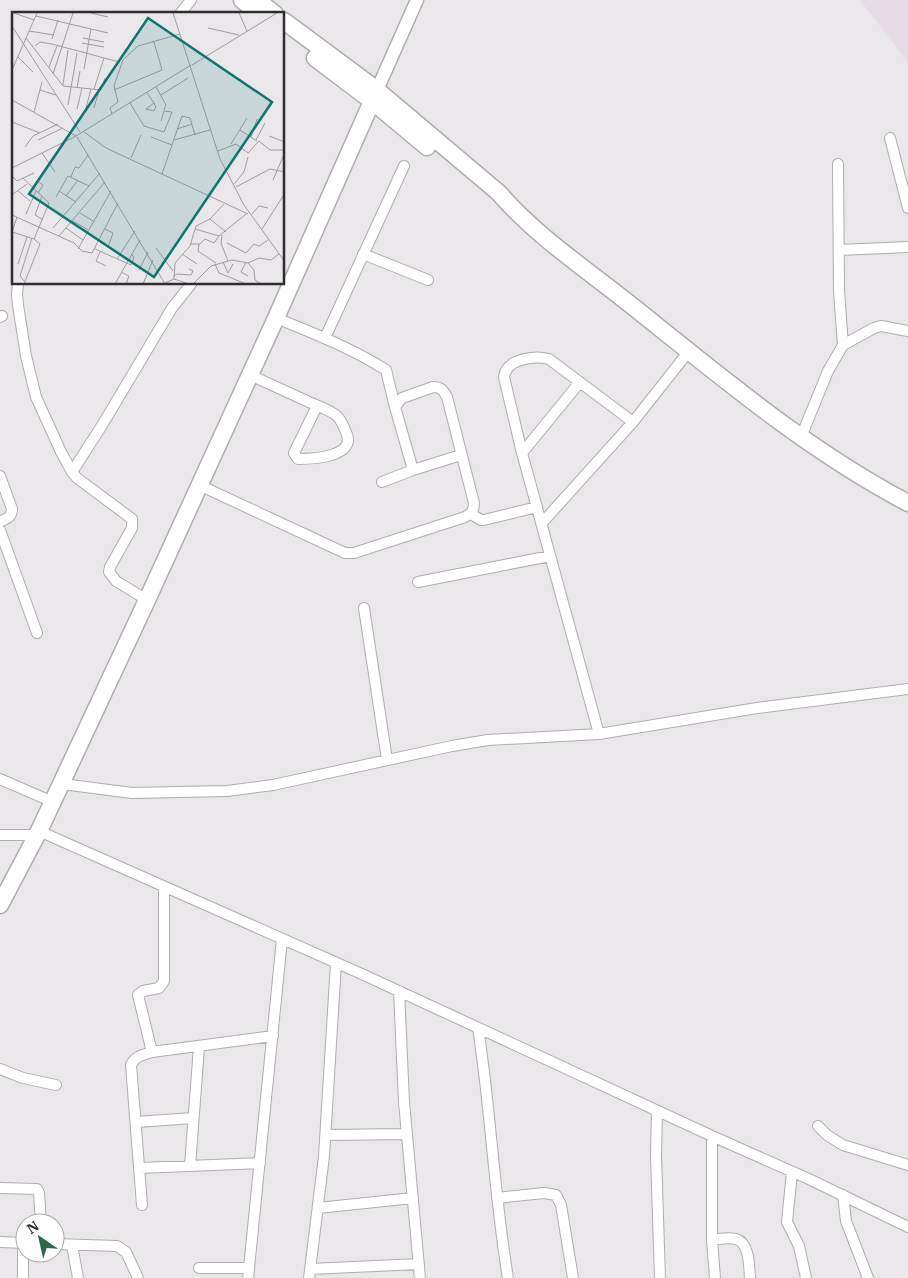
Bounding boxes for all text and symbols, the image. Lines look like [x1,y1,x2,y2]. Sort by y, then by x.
inset map [12,12,285,285]
north arrow [15,1213,65,1263]
text: N [23,1217,42,1238]

